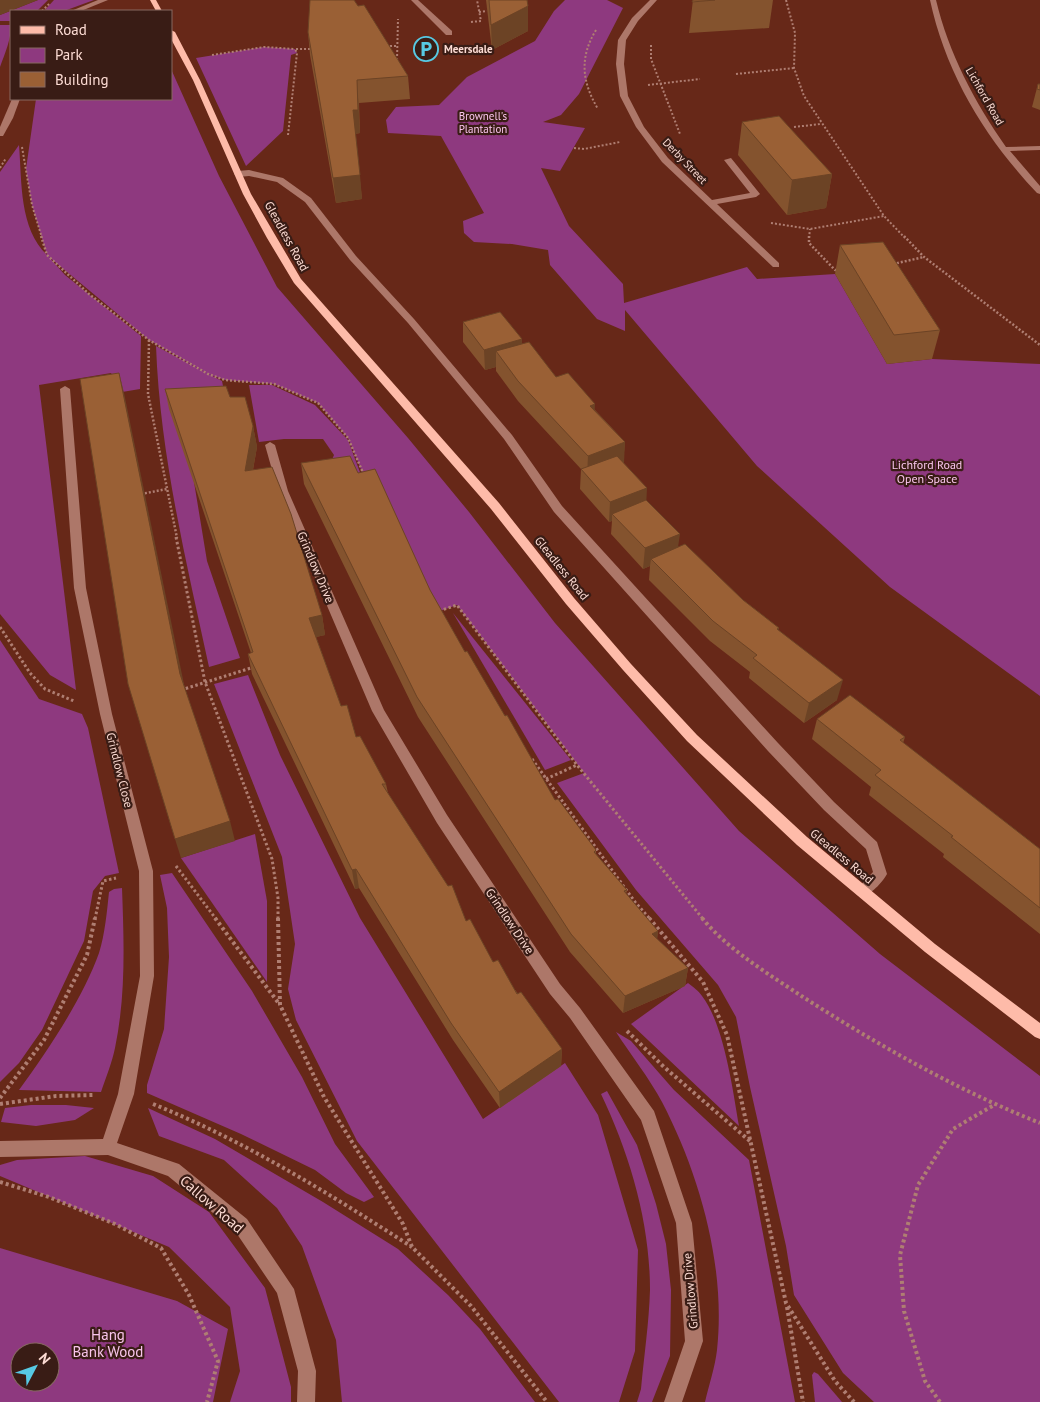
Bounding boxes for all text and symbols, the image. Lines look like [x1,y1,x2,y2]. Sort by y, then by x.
legend [10,10,172,100]
text: Road [55,20,87,39]
parking icon: Meersdale [413,36,439,62]
place label: Meersdale [444,42,493,56]
text: Park [55,45,83,64]
street label: Lichford Road [963,64,1007,128]
text: Building [55,70,109,89]
park label: Brownell's Plantation [459,109,508,136]
street label: Derby Street [660,135,710,187]
street label: Gleadless Road [262,198,312,274]
park label: Lichford Road Open Space [892,457,962,486]
street label: Grindlow Drive [294,529,338,605]
street label: Gleadless Road [532,533,592,603]
street label: Grindlow Close [103,731,137,809]
street label: Gleadless Road [807,825,877,887]
street label: Grindlow Drive [483,885,537,957]
street label: Callow Road [176,1171,248,1237]
street label: Grindlow Drive [679,1252,701,1330]
park label: Hang Bank Wood [73,1325,143,1361]
north arrow [10,1342,60,1392]
text: N [35,1349,55,1368]

